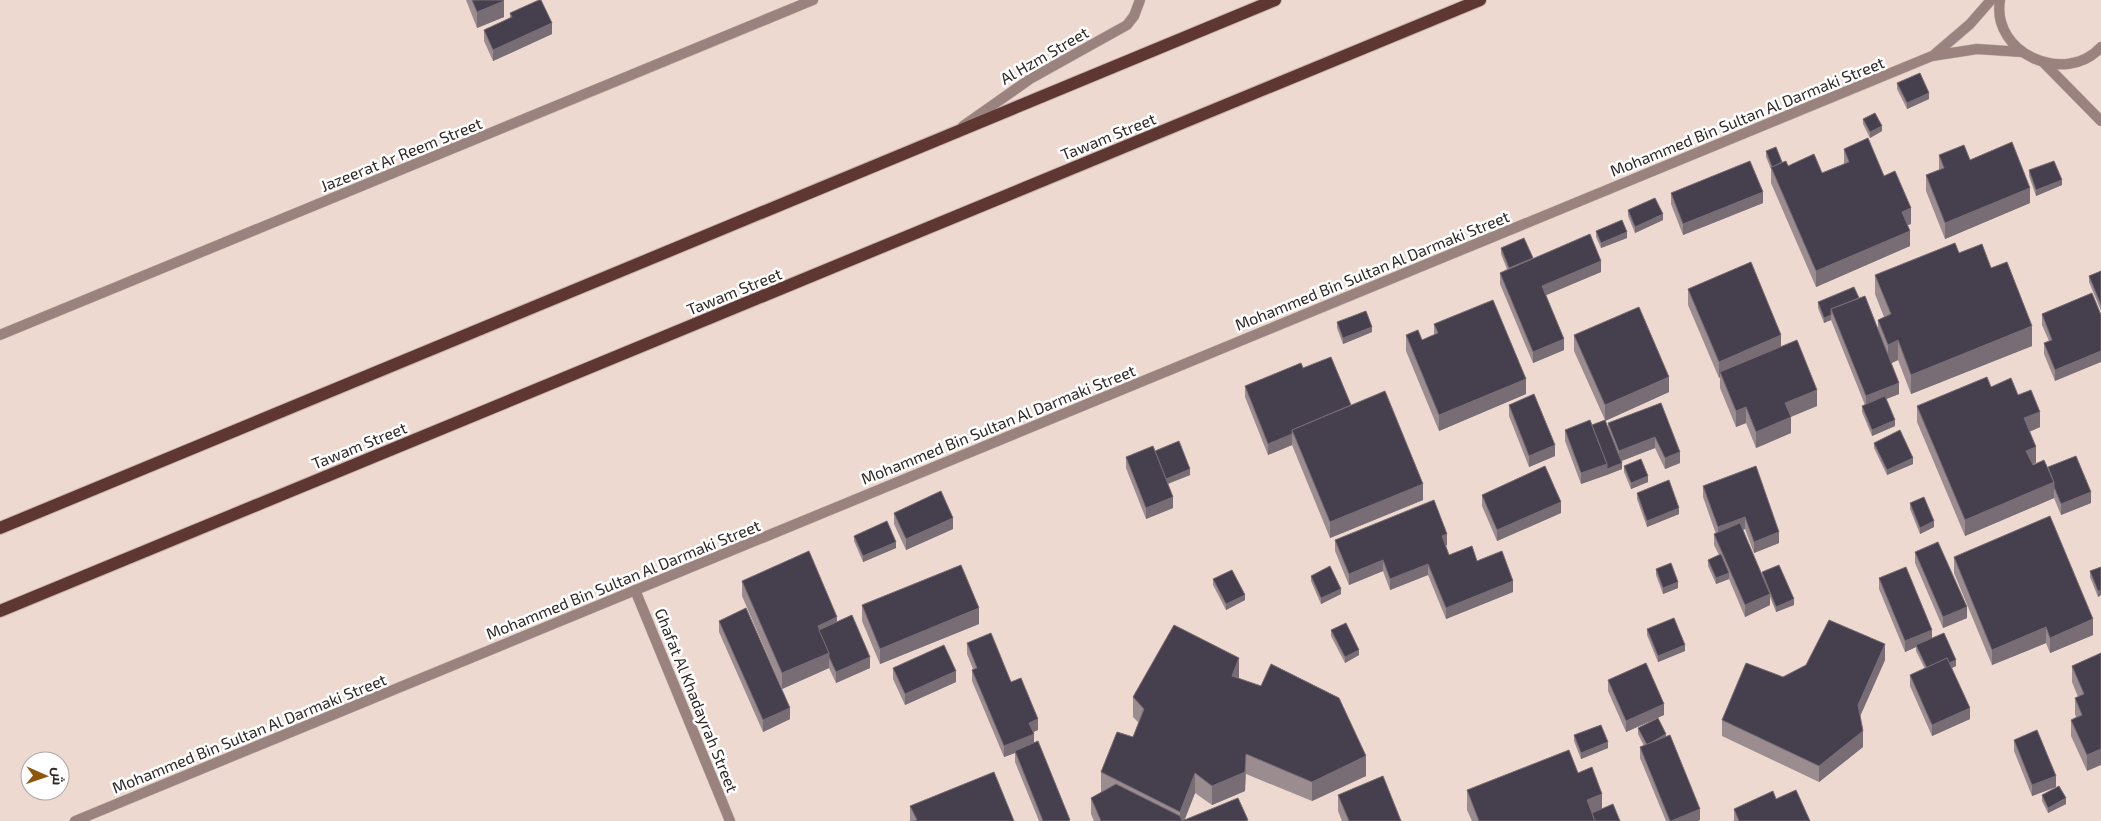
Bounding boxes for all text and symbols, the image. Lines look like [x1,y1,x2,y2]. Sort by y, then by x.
street label: Al Hzm Street [996,22,1092,88]
street label: Mohammed Bin Sultan Al Darmaki Street [1607,52,1887,180]
street label: Tawam Street [1058,108,1158,164]
street label: Jazeerat Ar Reem Street [317,113,485,195]
street label: Mohammed Bin Sultan Al Darmaki Street [1232,206,1512,334]
street label: Tawam Street [684,263,784,319]
street label: Mohammed Bin Sultan Al Darmaki Street [858,360,1138,488]
street label: Tawam Street [309,417,409,473]
street label: Mohammed Bin Sultan Al Darmaki Street [483,515,763,643]
street label: Ghafat Al Khadayrah Street [651,605,743,795]
street label: Mohammed Bin Sultan Al Darmaki Street [109,669,389,797]
north arrow [20,751,70,801]
text: ش [49,767,67,786]

